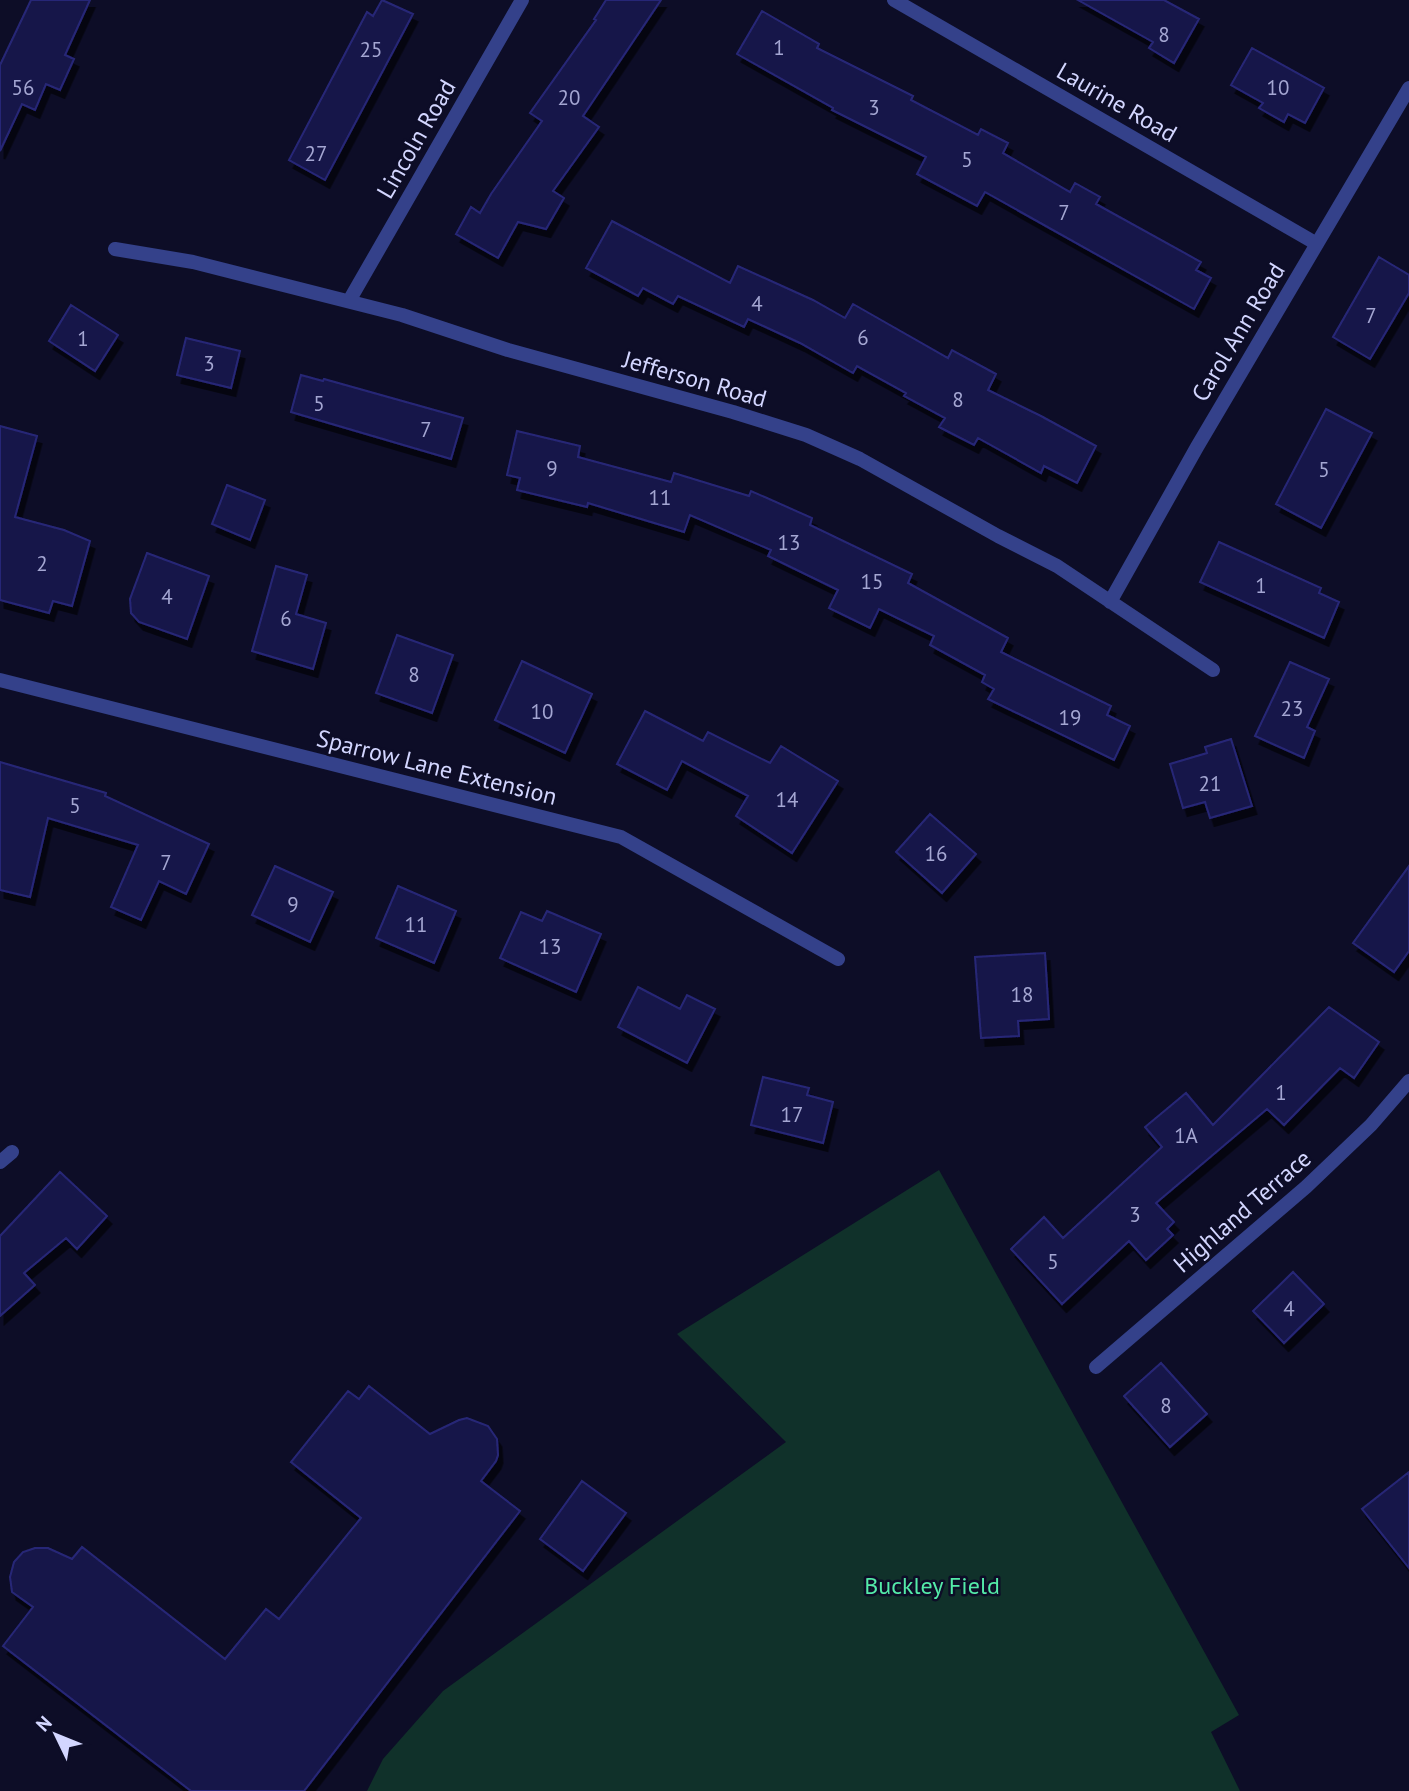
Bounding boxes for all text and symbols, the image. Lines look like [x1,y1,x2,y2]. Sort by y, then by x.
house number: 8 [1158,21,1170,48]
house number: 1 [773,34,785,61]
house number: 25 [360,36,382,63]
street label: Laurine Road [1051,55,1183,149]
house number: 56 [12,74,34,101]
street label: Lincoln Road [369,74,463,204]
house number: 10 [1267,74,1289,101]
house number: 20 [558,84,580,111]
house number: 3 [868,94,880,121]
house number: 27 [305,140,327,167]
house number: 5 [961,146,973,173]
house number: 7 [1058,199,1070,226]
street label: Carol Ann Road [1184,257,1292,407]
house number: 4 [751,290,763,317]
house number: 7 [1365,302,1377,329]
house number: 6 [857,324,869,351]
house number: 1 [77,325,89,352]
street label: Jefferson Road [619,343,770,414]
house number: 3 [203,350,215,377]
house number: 8 [952,386,964,413]
house number: 5 [313,390,325,417]
house number: 7 [420,416,432,443]
house number: 9 [546,455,558,482]
house number: 5 [1318,456,1330,483]
house number: 11 [649,484,671,511]
house number: 13 [778,529,800,556]
house number: 2 [36,550,48,577]
house number: 15 [861,568,883,595]
house number: 1 [1255,572,1267,599]
house number: 4 [161,583,173,610]
house number: 6 [280,605,292,632]
house number: 8 [408,661,420,688]
house number: 23 [1281,695,1303,722]
house number: 10 [531,698,553,725]
house number: 19 [1059,704,1081,731]
street label: Sparrow Lane Extension [314,722,560,812]
house number: 21 [1199,770,1221,797]
house number: 14 [776,786,798,813]
house number: 5 [69,792,81,819]
house number: 16 [925,840,947,867]
house number: 7 [160,849,172,876]
house number: 9 [287,891,299,918]
house number: 11 [405,911,427,938]
house number: 13 [539,933,561,960]
house number: 18 [1011,981,1033,1008]
house number: 1 [1275,1079,1287,1106]
house number: 17 [781,1101,803,1128]
house number: 1A [1174,1122,1199,1149]
street label: Highland Terrace [1167,1143,1317,1279]
house number: 3 [1129,1201,1141,1228]
house number: 5 [1047,1248,1059,1275]
house number: 4 [1283,1295,1295,1322]
house number: 8 [1160,1392,1172,1419]
park label: Buckley Field [864,1570,1000,1601]
north arrow [21,1700,91,1770]
text: N [31,1711,57,1736]

